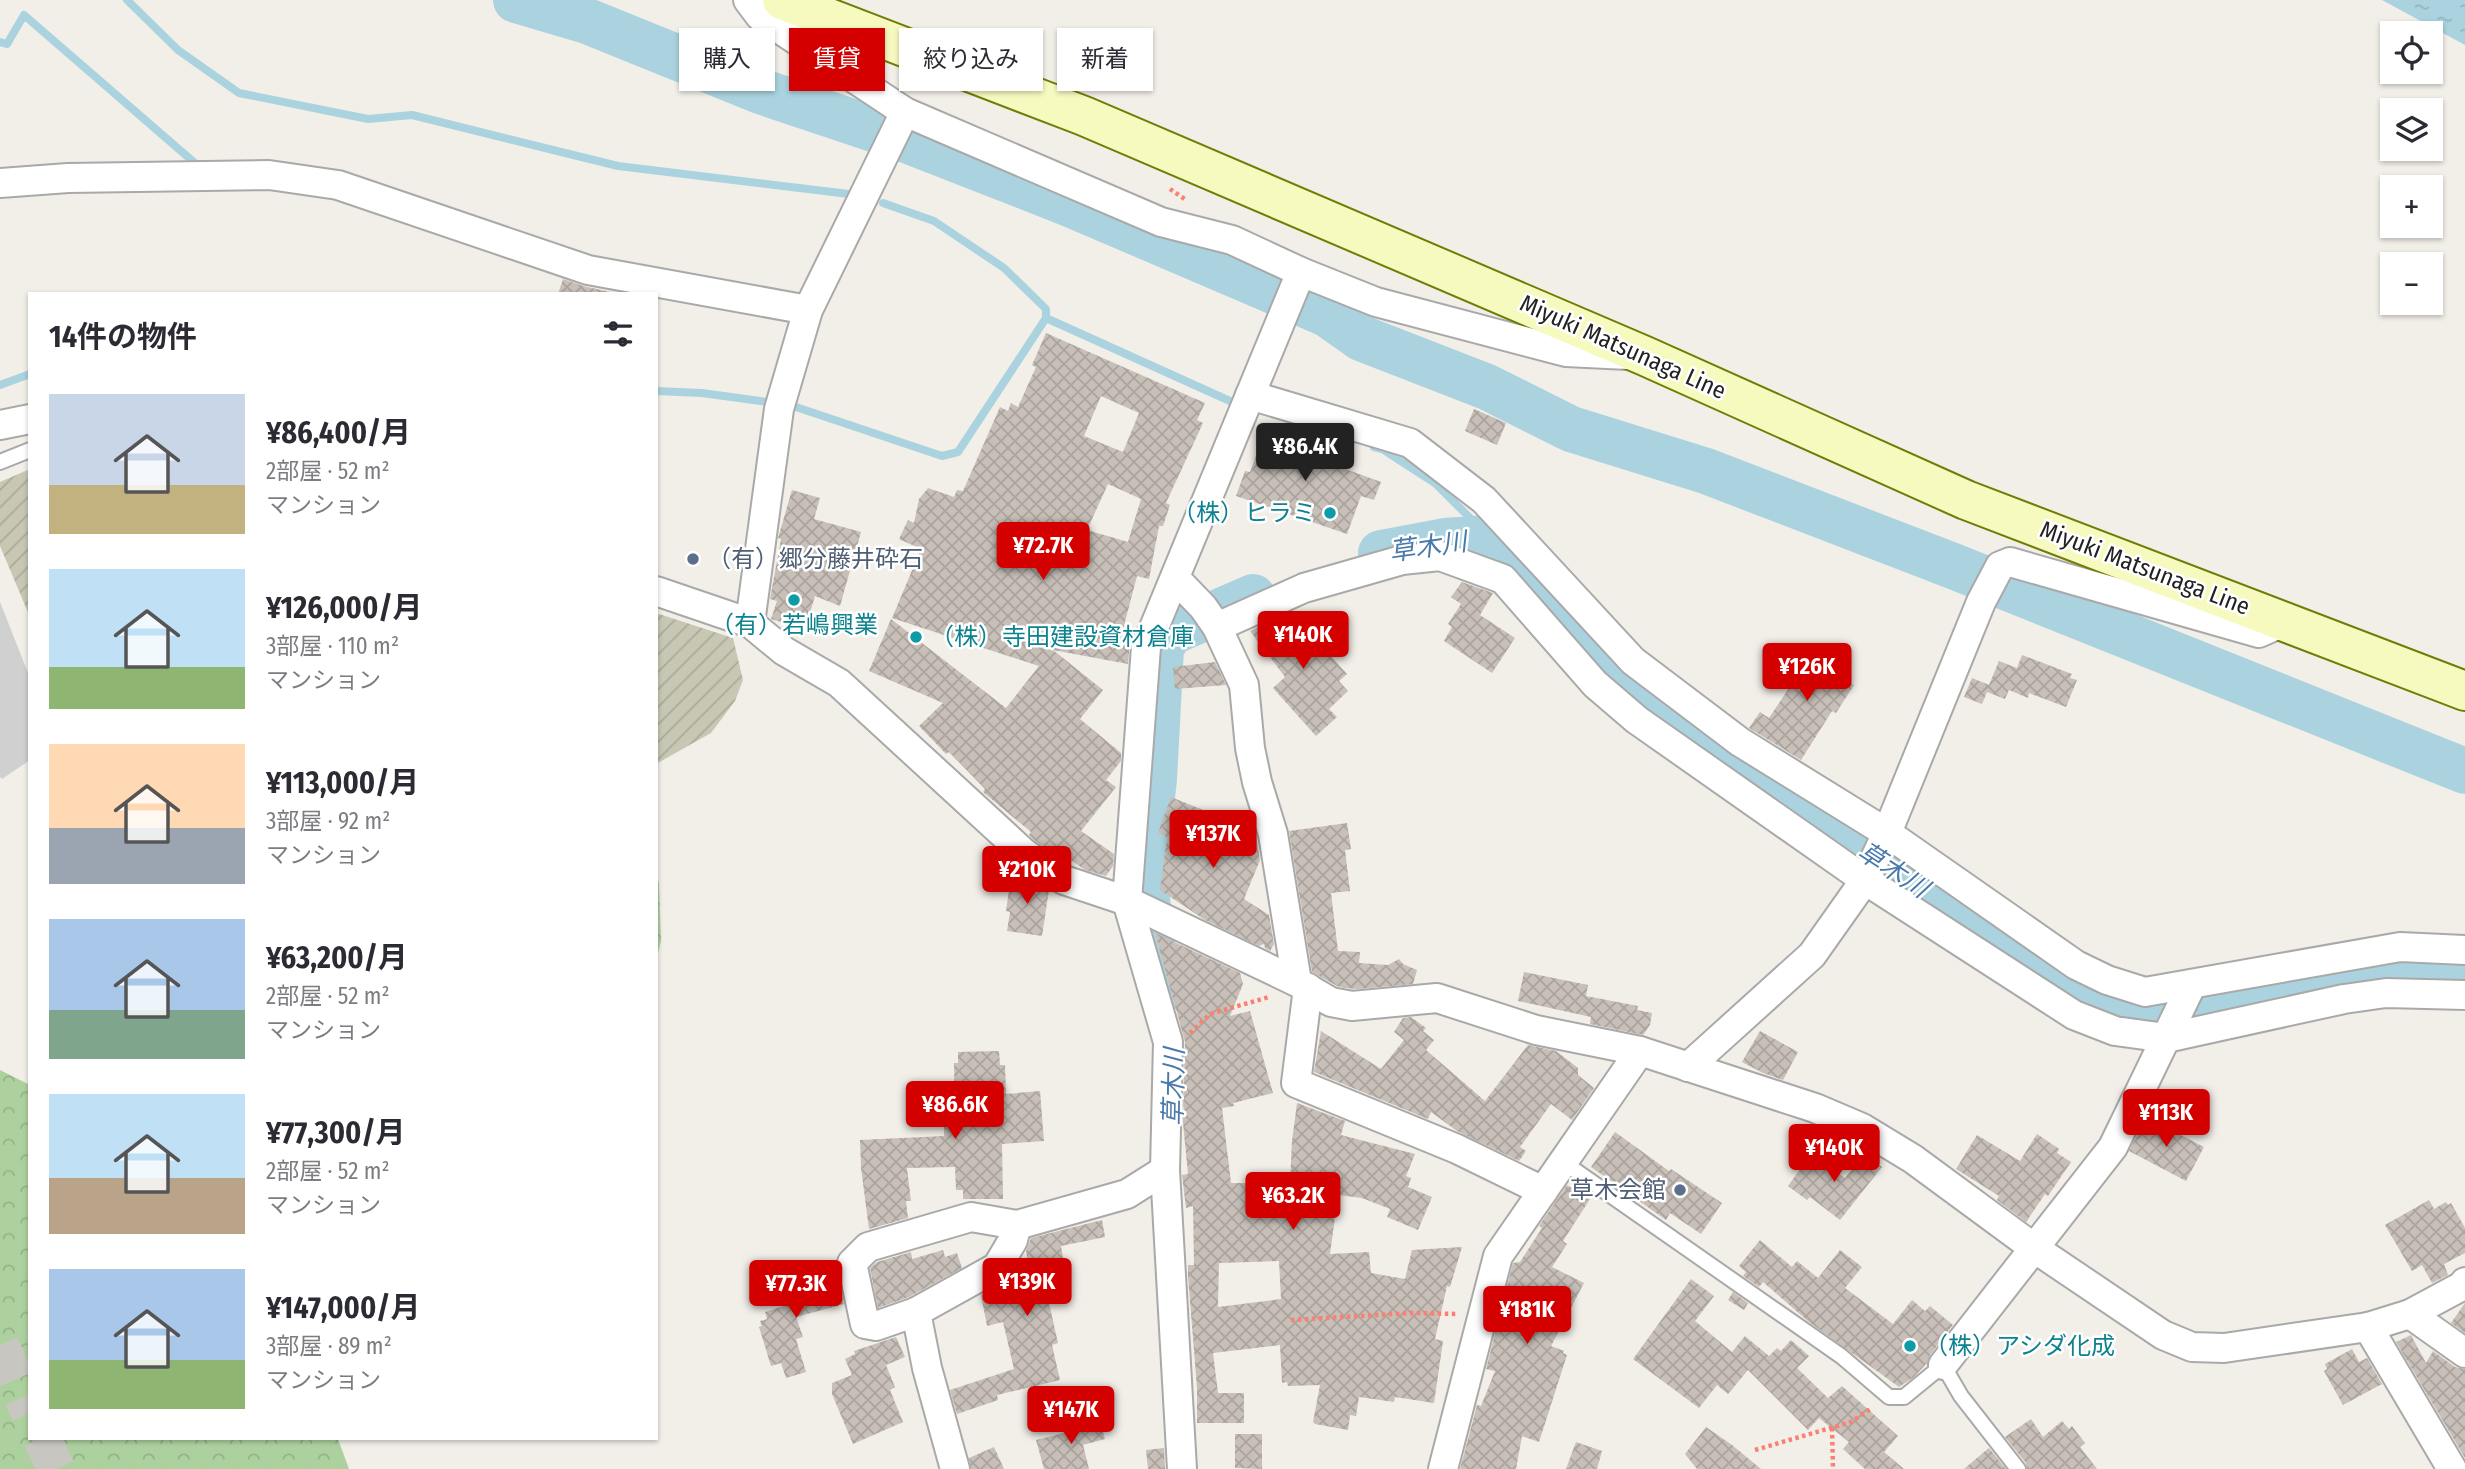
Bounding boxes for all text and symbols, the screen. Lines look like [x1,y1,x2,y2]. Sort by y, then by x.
map controls [2380,21,2443,315]
button: locate [2380,21,2443,84]
chip: 購入 [679,28,775,91]
chip: 賃貸 [789,28,885,91]
chip: 絞り込み [899,28,1043,91]
chip: 新着 [1057,28,1153,91]
button: layers [2380,98,2443,161]
button: + [2380,175,2443,238]
button: − [2380,252,2443,315]
street label: Miyuki Matsunaga Line [1516,289,1730,405]
icon: filters [599,315,637,353]
text: 14件の物件 [49,319,197,355]
text: ¥86,400/月 [266,415,411,451]
icon: home [105,422,189,506]
pin: ¥86.4K [1248,424,1362,483]
text: ¥86.4K [1272,432,1338,460]
text: 2部屋 · 52 m² [266,457,390,485]
text: マンション [266,491,381,519]
place label: （株）ヒラミ [1172,499,1316,527]
marker: （株）ヒラミ [1322,505,1338,521]
street label: Miyuki Matsunaga Line [2036,515,2254,621]
pin: ¥72.7K [986,522,1100,582]
water label: 草木川 [1387,526,1472,568]
text: ¥72.7K [1013,531,1073,559]
place label: （有）郷分藤井砕石 [707,545,923,573]
marker: （有）郷分藤井砕石 [685,551,701,567]
text: ¥126,000/月 [266,590,422,626]
marker: （有）若嶋興業 [786,592,802,608]
icon: home [105,597,189,681]
place label: （有）若嶋興業 [710,611,878,639]
pin: ¥140K [1254,612,1352,671]
text: ¥140K [1274,620,1332,648]
place label: （株）寺田建設資材倉庫 [930,623,1194,651]
marker: （株）寺田建設資材倉庫 [908,629,924,645]
text: 3部屋 · 110 m² [266,632,399,660]
pin: ¥126K [1758,644,1856,703]
text: ¥126K [1779,652,1835,680]
text: マンション [266,666,381,694]
text: ¥113,000/月 [266,765,419,801]
icon: home [105,772,189,856]
text: 3部屋 · 92 m² [266,807,390,835]
pin: ¥137K [1164,810,1262,870]
text: ¥137K [1186,819,1240,847]
water label: 草木川 [1852,836,1937,906]
text: マンション [266,841,381,869]
pin: ¥210K [978,846,1076,906]
text: ¥210K [998,855,1056,883]
text: ¥63,200/月 [266,940,408,976]
icon: home [105,947,189,1031]
text: 2部屋 · 52 m² [266,982,390,1010]
text: マンション [266,1016,381,1044]
water label: 草木川 [1158,1045,1190,1126]
pin: ¥86.6K [898,1082,1012,1141]
text: ¥86.6K [922,1090,988,1118]
pin: ¥113K [2117,1090,2215,1149]
text: ¥113K [2139,1098,2193,1126]
text: ¥77,300/月 [266,1115,405,1151]
icon: home [105,1122,189,1206]
pin: ¥140K [1785,1124,1883,1184]
text: ¥140K [1805,1133,1863,1161]
text: 2部屋 · 52 m² [266,1157,390,1185]
pin: ¥63.2K [1236,1172,1350,1232]
place label: 草木会館 [1570,1176,1666,1204]
text: ¥63.2K [1261,1181,1325,1209]
marker: 草木会館 [1672,1182,1688,1198]
text: マンション [266,1191,381,1219]
pin: ¥139K [978,1258,1076,1318]
pin: ¥77.3K [739,1260,853,1320]
text: ¥139K [999,1267,1055,1295]
text: ¥77.3K [765,1269,827,1297]
pin: ¥181K [1478,1286,1576,1346]
text: ¥147,000/月 [266,1290,420,1326]
text: ¥181K [1499,1295,1555,1323]
icon: home [105,1297,189,1381]
text: 3部屋 · 89 m² [266,1332,392,1360]
place label: （株）アシダ化成 [1924,1332,2115,1360]
marker: （株）アシダ化成 [1902,1338,1918,1354]
text: マンション [266,1366,381,1394]
pin: ¥147K [1022,1386,1120,1446]
text: ¥147K [1043,1395,1099,1423]

